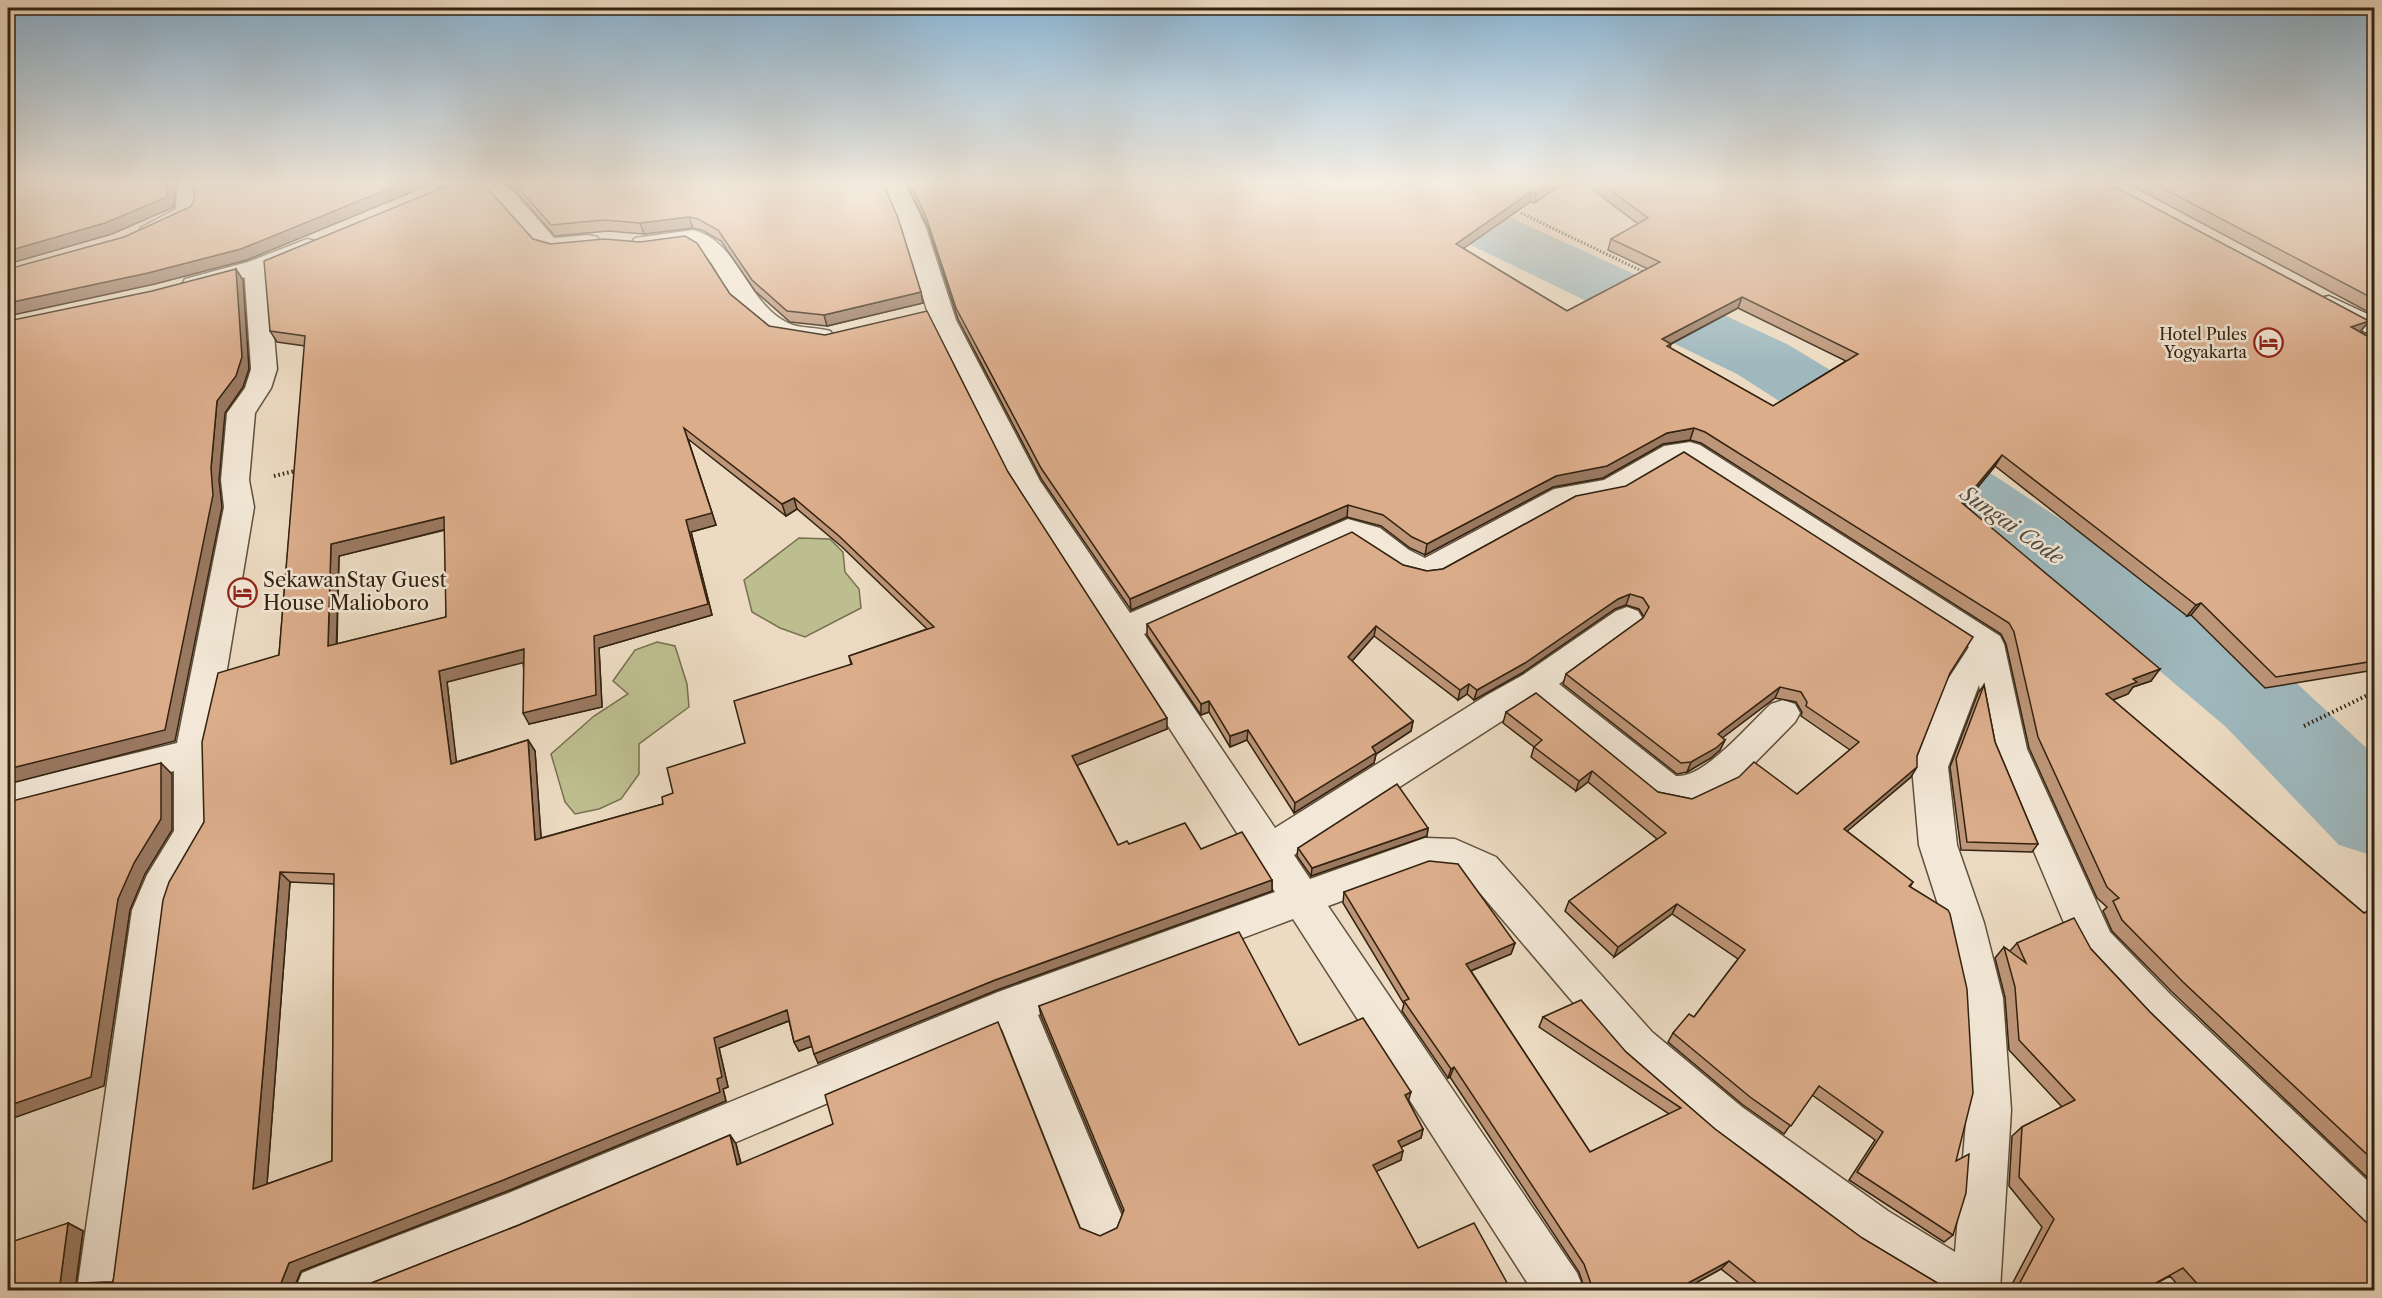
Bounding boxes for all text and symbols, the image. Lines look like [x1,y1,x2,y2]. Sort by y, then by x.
place label: Hotel Pules Yogyakarta [2159,324,2248,362]
hotel icon: Hotel Pules Yogyakarta [2252,327,2284,359]
water label: Sungai Code [1954,479,2069,570]
place label: SekawanStay Guest House Malioboro [263,568,447,615]
hotel icon: SekawanStay Guest House Malioboro [226,576,258,608]

